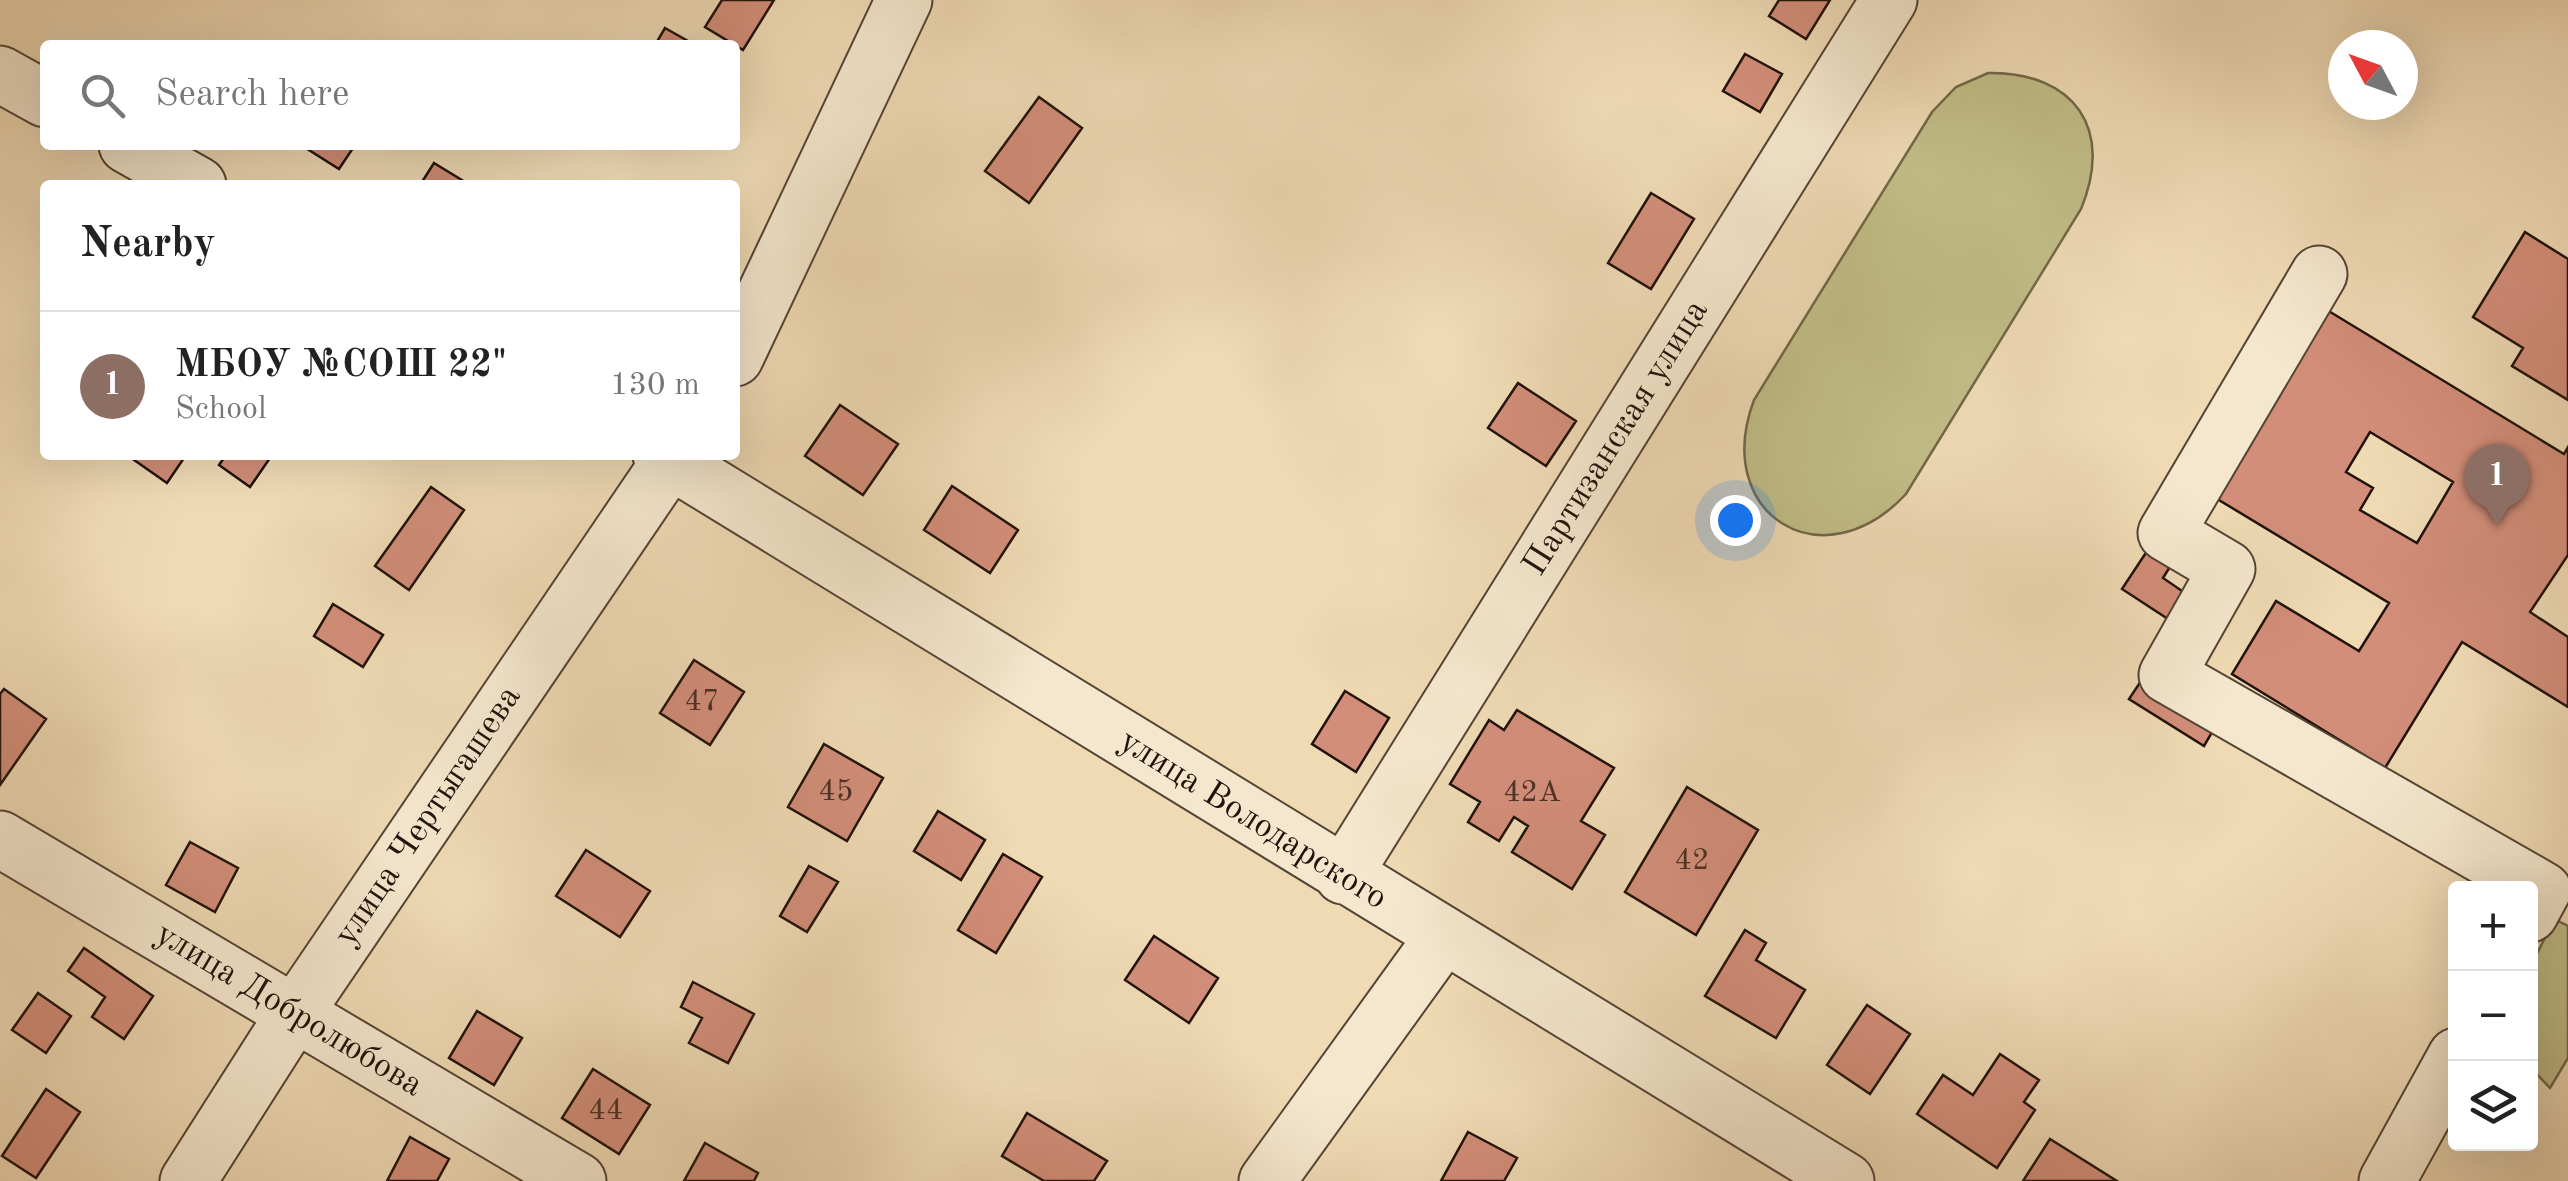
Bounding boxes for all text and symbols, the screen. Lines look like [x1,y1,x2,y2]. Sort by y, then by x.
north arrow [2328,30,2418,120]
search box [40,40,740,150]
icon: search [75,68,130,123]
text: Search here [155,76,350,114]
text: Nearby [80,224,216,266]
street label: Партизанская улица [1517,294,1715,582]
text: МБОУ №СОШ 22" [175,347,507,385]
text: 1 [103,370,122,402]
text: 130 m [610,370,700,402]
text: School [175,394,267,426]
pin: 1 [2464,444,2530,526]
your location [1710,495,1761,546]
street label: улица Чертыгашева [328,680,528,952]
house number: 47 [685,687,719,717]
street label: улица Володарского [1113,723,1393,917]
house number: 45 [819,777,853,807]
house number: 42А [1503,778,1561,808]
house number: 42 [1675,846,1709,876]
map controls [2448,881,2538,1151]
button: + [2448,881,2538,971]
street label: улица Добролюбова [149,916,429,1104]
button: − [2448,971,2538,1061]
button: layers [2448,1061,2538,1151]
house number: 44 [589,1096,623,1126]

